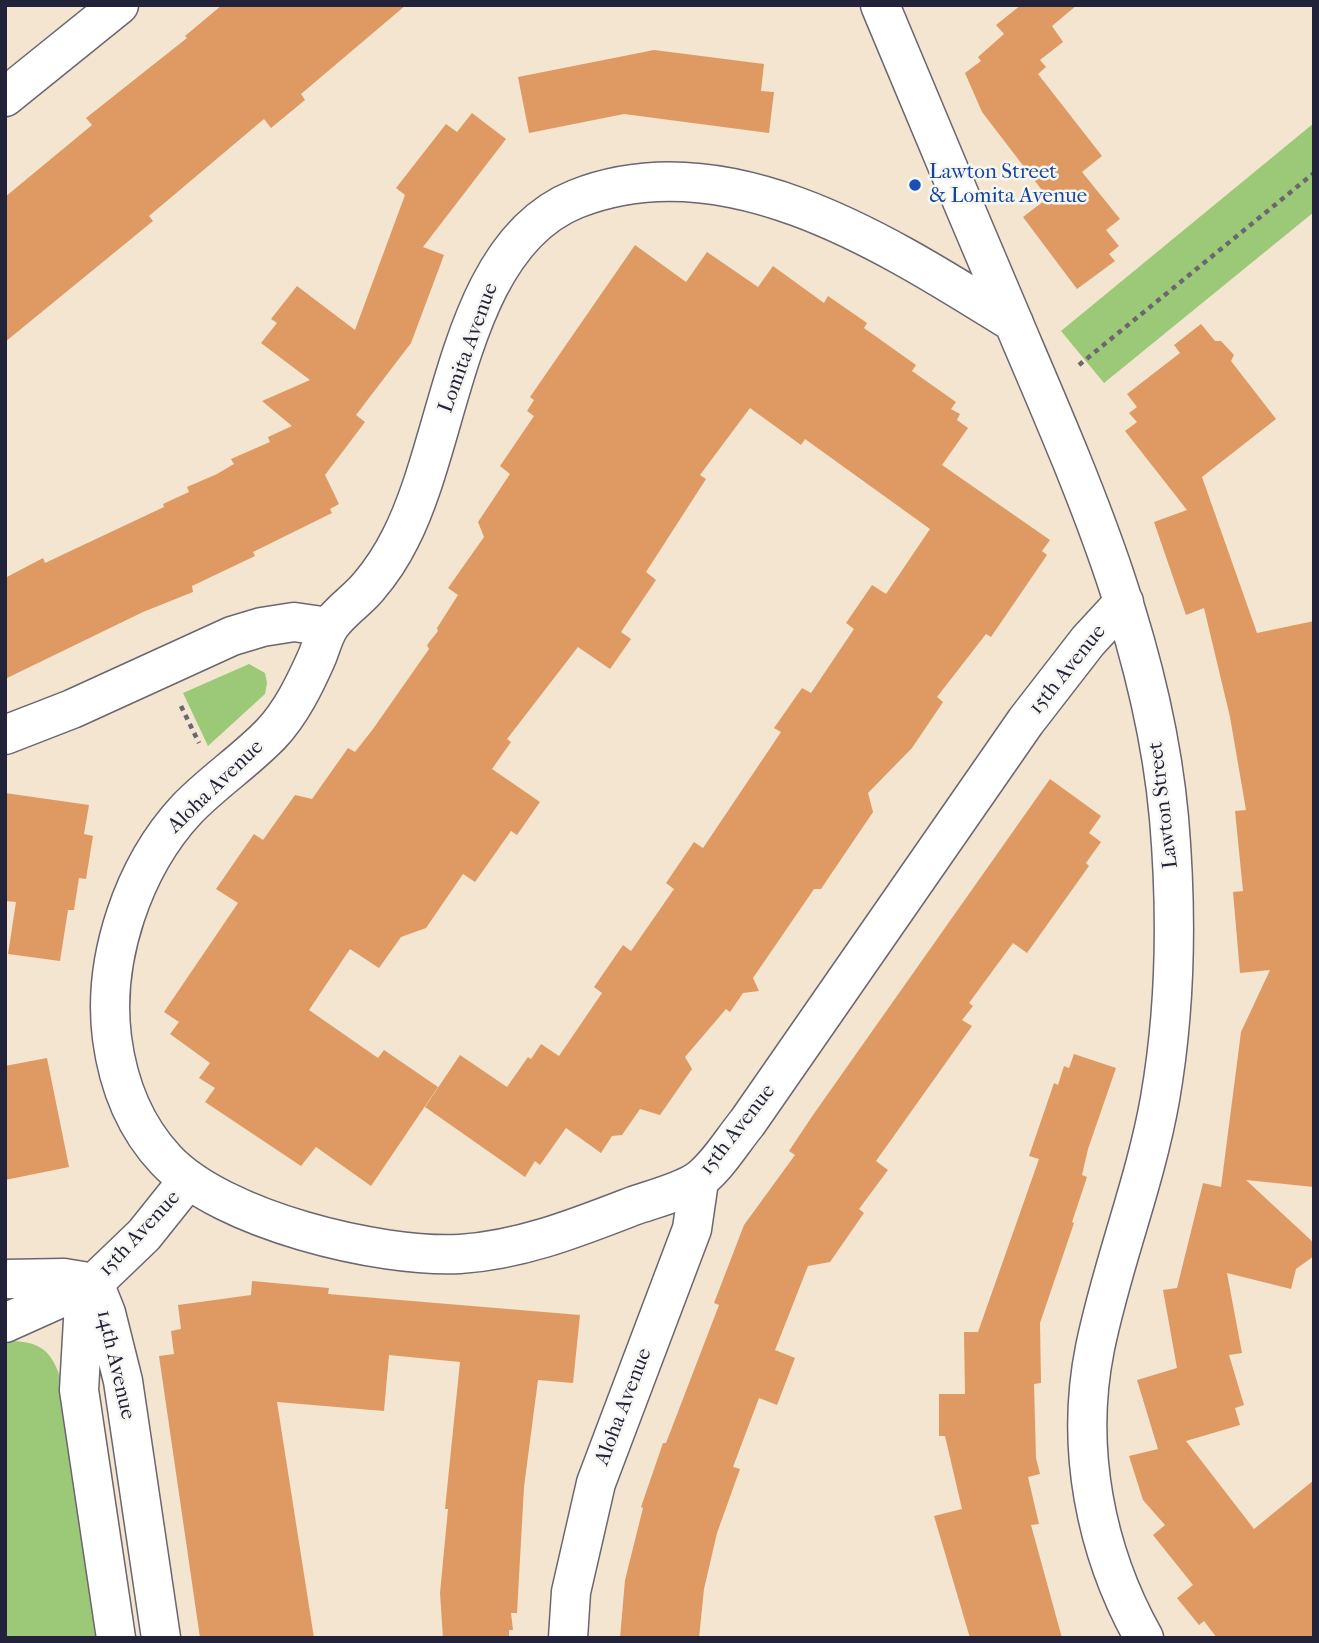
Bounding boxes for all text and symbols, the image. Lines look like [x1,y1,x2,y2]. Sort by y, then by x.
place label: Lawton Street & Lomita Avenue [929,160,1087,210]
marker: Lawton Street & Lomita Avenue [907,177,923,193]
street label: Lomita Avenue [434,280,504,416]
street label: 15th Avenue [1024,620,1112,720]
street label: Aloha Avenue [163,735,269,839]
street label: Lawton Street [1144,740,1184,870]
street label: 15th Avenue [695,1080,781,1180]
street label: 15th Avenue [94,1186,186,1282]
street label: 14th Avenue [90,1308,140,1422]
street label: Aloha Avenue [590,1345,658,1469]

